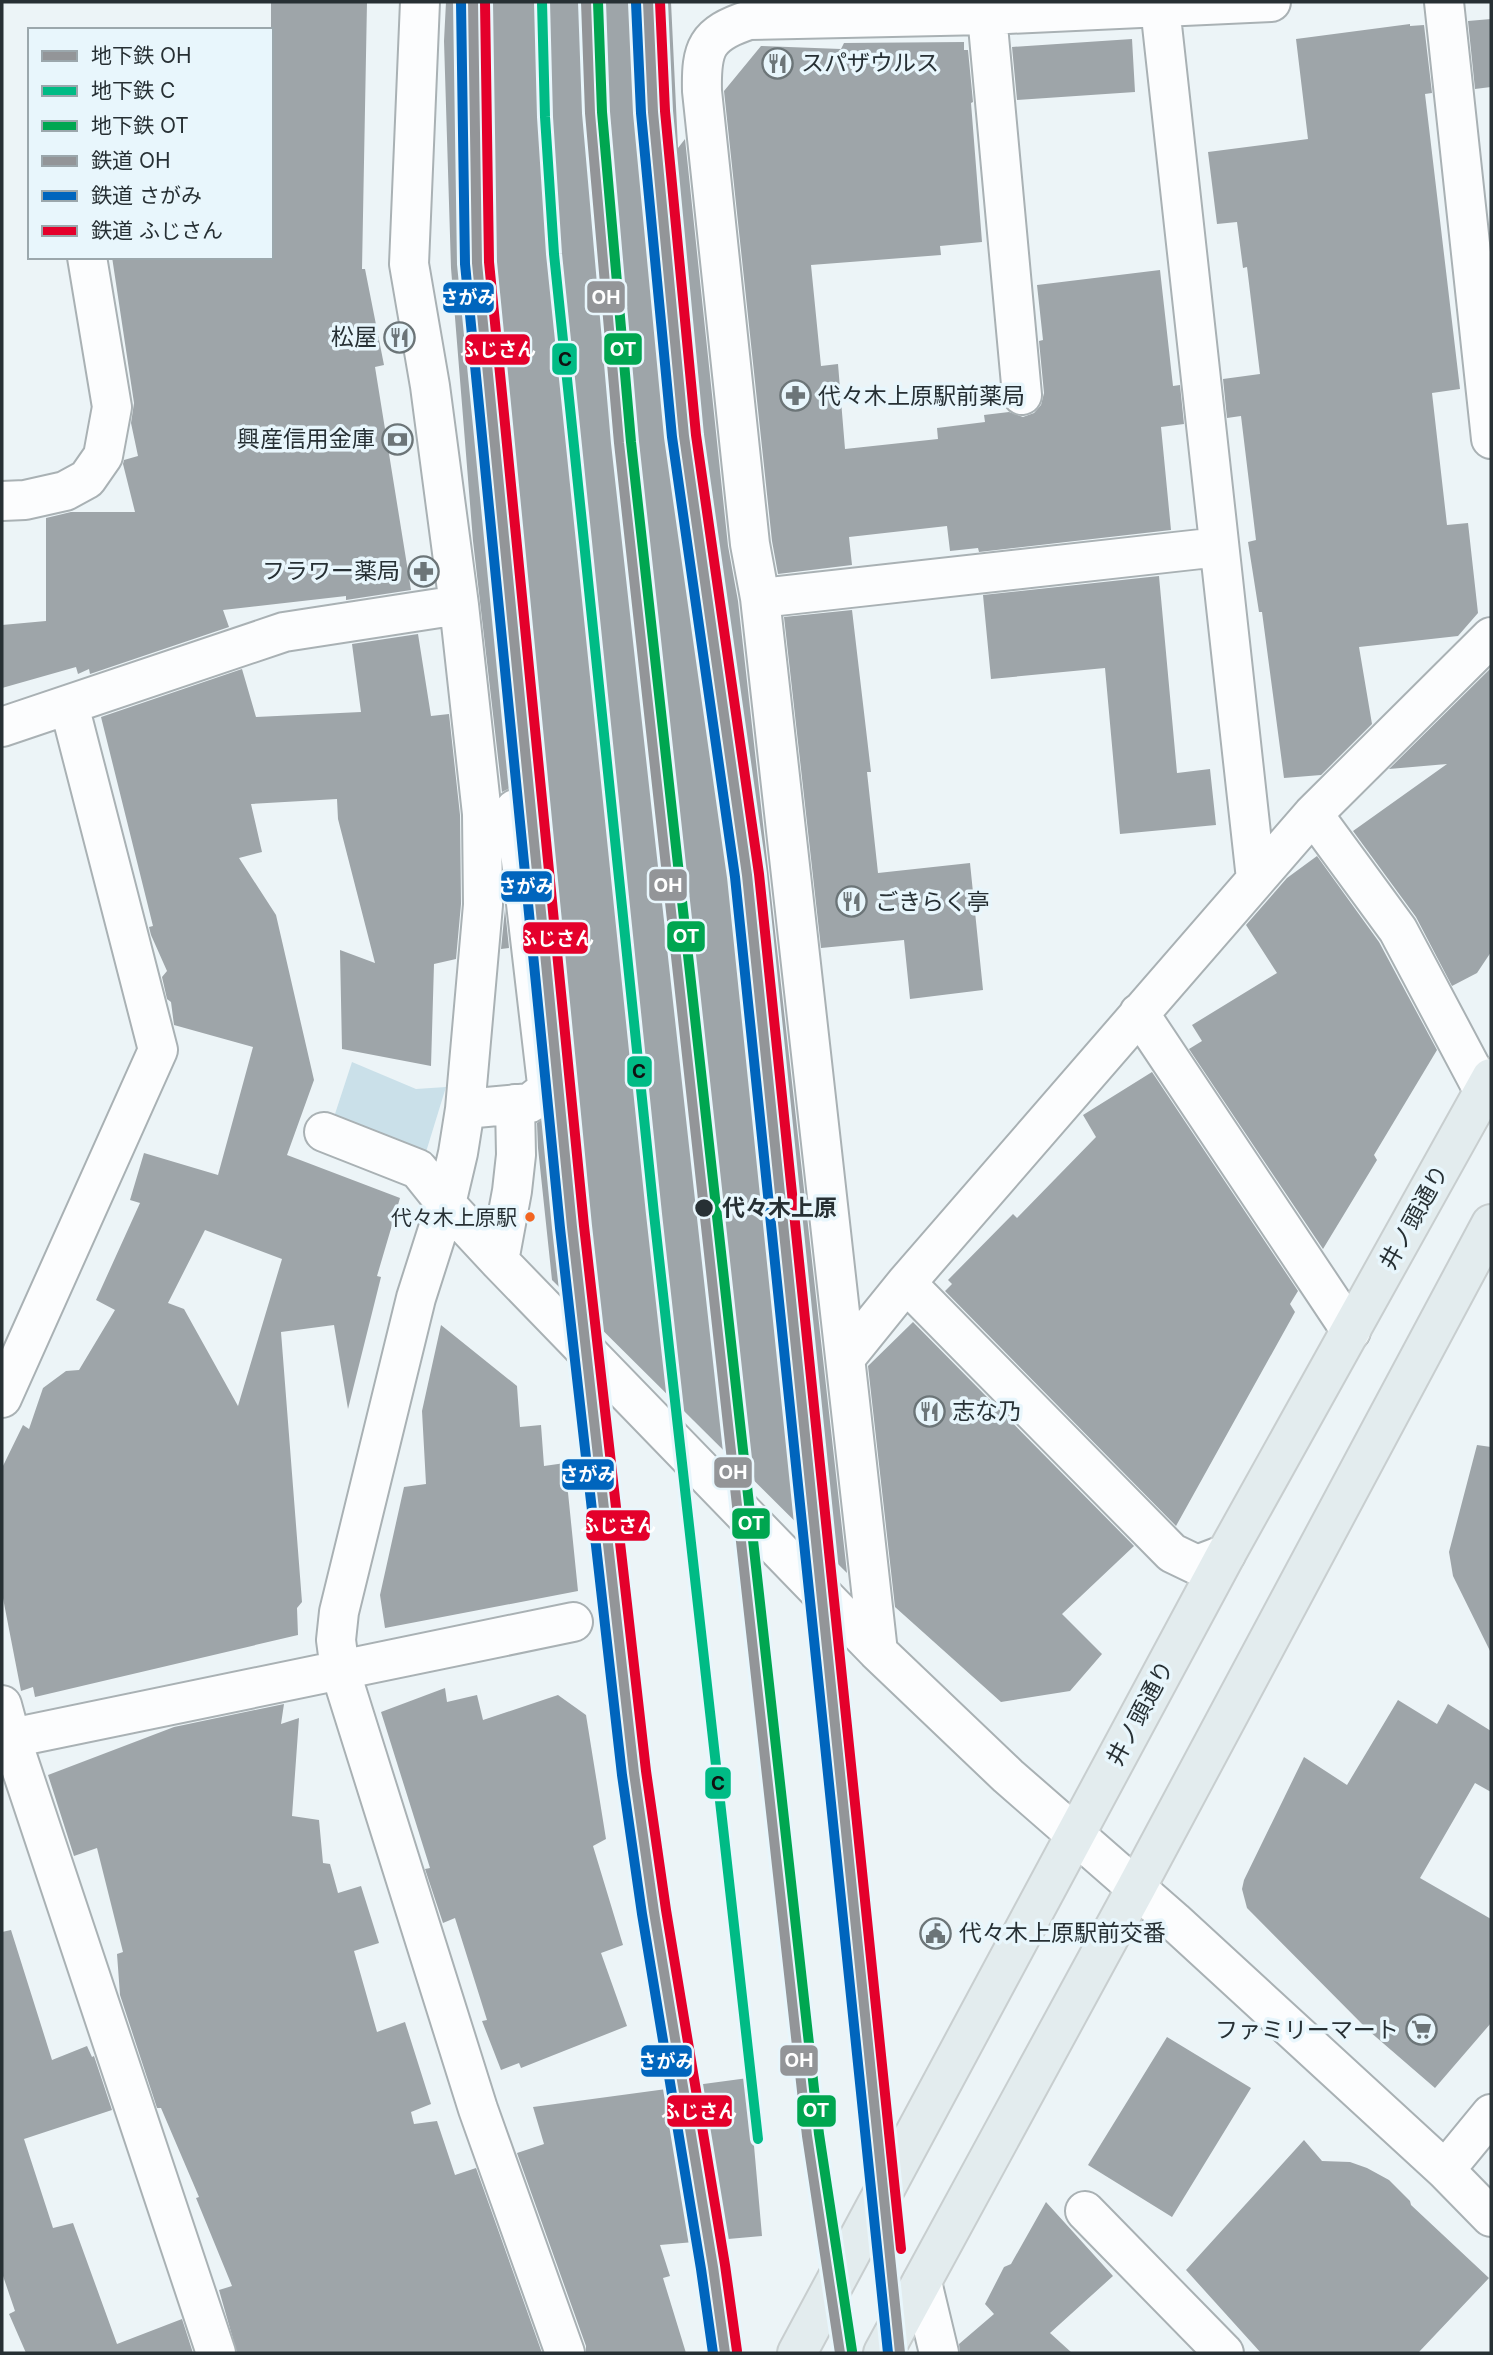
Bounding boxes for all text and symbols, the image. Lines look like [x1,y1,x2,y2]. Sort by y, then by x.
legend [28,28,273,259]
text: 地下鉄 OH [91,43,192,68]
restaurant icon: スパザウルス [761,46,795,80]
place label: スパザウルス [801,49,939,77]
text: 地下鉄 C [91,78,175,103]
text: 地下鉄 OT [91,113,189,138]
text: 鉄道 OH [91,148,171,173]
text: 鉄道 さがみ [91,183,202,208]
text: 鉄道 ふじさん [91,218,223,243]
line badge: OH [586,280,626,314]
line badge: さがみ [442,281,495,314]
text: さがみ [439,286,497,309]
text: OH [592,286,620,309]
restaurant icon: 松屋 [383,320,417,354]
place label: 松屋 [331,323,377,351]
line badge: OT [603,332,643,366]
line badge: ふじさん [464,333,531,366]
text: ふじさん [460,338,536,361]
text: OT [610,338,636,361]
line badge: C [551,342,578,376]
text: C [558,348,572,371]
pharmacy icon: 代々木上原駅前薬局 [778,379,812,413]
place label: 代々木上原駅前薬局 [818,382,1025,410]
bank icon: 興産信用金庫 [381,422,415,456]
place label: 興産信用金庫 [237,425,375,453]
pharmacy icon: フラワー薬局 [406,554,440,588]
place label: フラワー薬局 [262,557,400,585]
line badge: OH [648,868,688,902]
line badge: さがみ [500,870,553,903]
text: OH [654,874,682,897]
text: さがみ [497,875,555,898]
restaurant icon: ごきらく亭 [835,885,869,919]
place label: ごきらく亭 [875,888,990,916]
line badge: OT [666,920,706,953]
line badge: ふじさん [522,921,589,955]
text: OT [673,925,699,948]
text: ふじさん [518,927,594,950]
line badge: C [626,1055,653,1088]
text: C [632,1060,646,1083]
street label: 井ノ頭通り [1374,1160,1454,1274]
place label: 代々木上原 [722,1194,837,1222]
marker: 代々木上原 [693,1197,715,1219]
place label: 代々木上原駅 [391,1205,517,1230]
marker: 代々木上原駅 [523,1210,537,1224]
restaurant icon: 志な乃 [912,1394,946,1428]
place label: 志な乃 [952,1397,1021,1425]
line badge: OH [713,1456,753,1489]
line badge: さがみ [561,1458,615,1491]
text: OH [719,1461,747,1484]
text: さがみ [559,1463,617,1486]
line badge: OT [731,1507,771,1540]
line badge: ふじさん [585,1509,651,1542]
text: OT [738,1512,764,1535]
text: ふじさん [580,1514,656,1537]
street label: 井ノ頭通り [1101,1656,1179,1770]
line badge: C [704,1766,732,1800]
text: C [711,1772,725,1795]
public building icon: 代々木上原駅前交番 [919,1916,953,1950]
place label: 代々木上原駅前交番 [959,1919,1166,1947]
supermarket icon: ファミリーマート [1405,2013,1439,2047]
place label: ファミリーマート [1215,2016,1399,2044]
line badge: さがみ [640,2044,693,2078]
line badge: OH [779,2044,819,2077]
text: OH [785,2049,813,2072]
text: さがみ [637,2050,695,2073]
line badge: ふじさん [666,2094,733,2128]
line badge: OT [796,2094,837,2128]
text: OT [803,2099,829,2122]
text: ふじさん [661,2100,737,2123]

